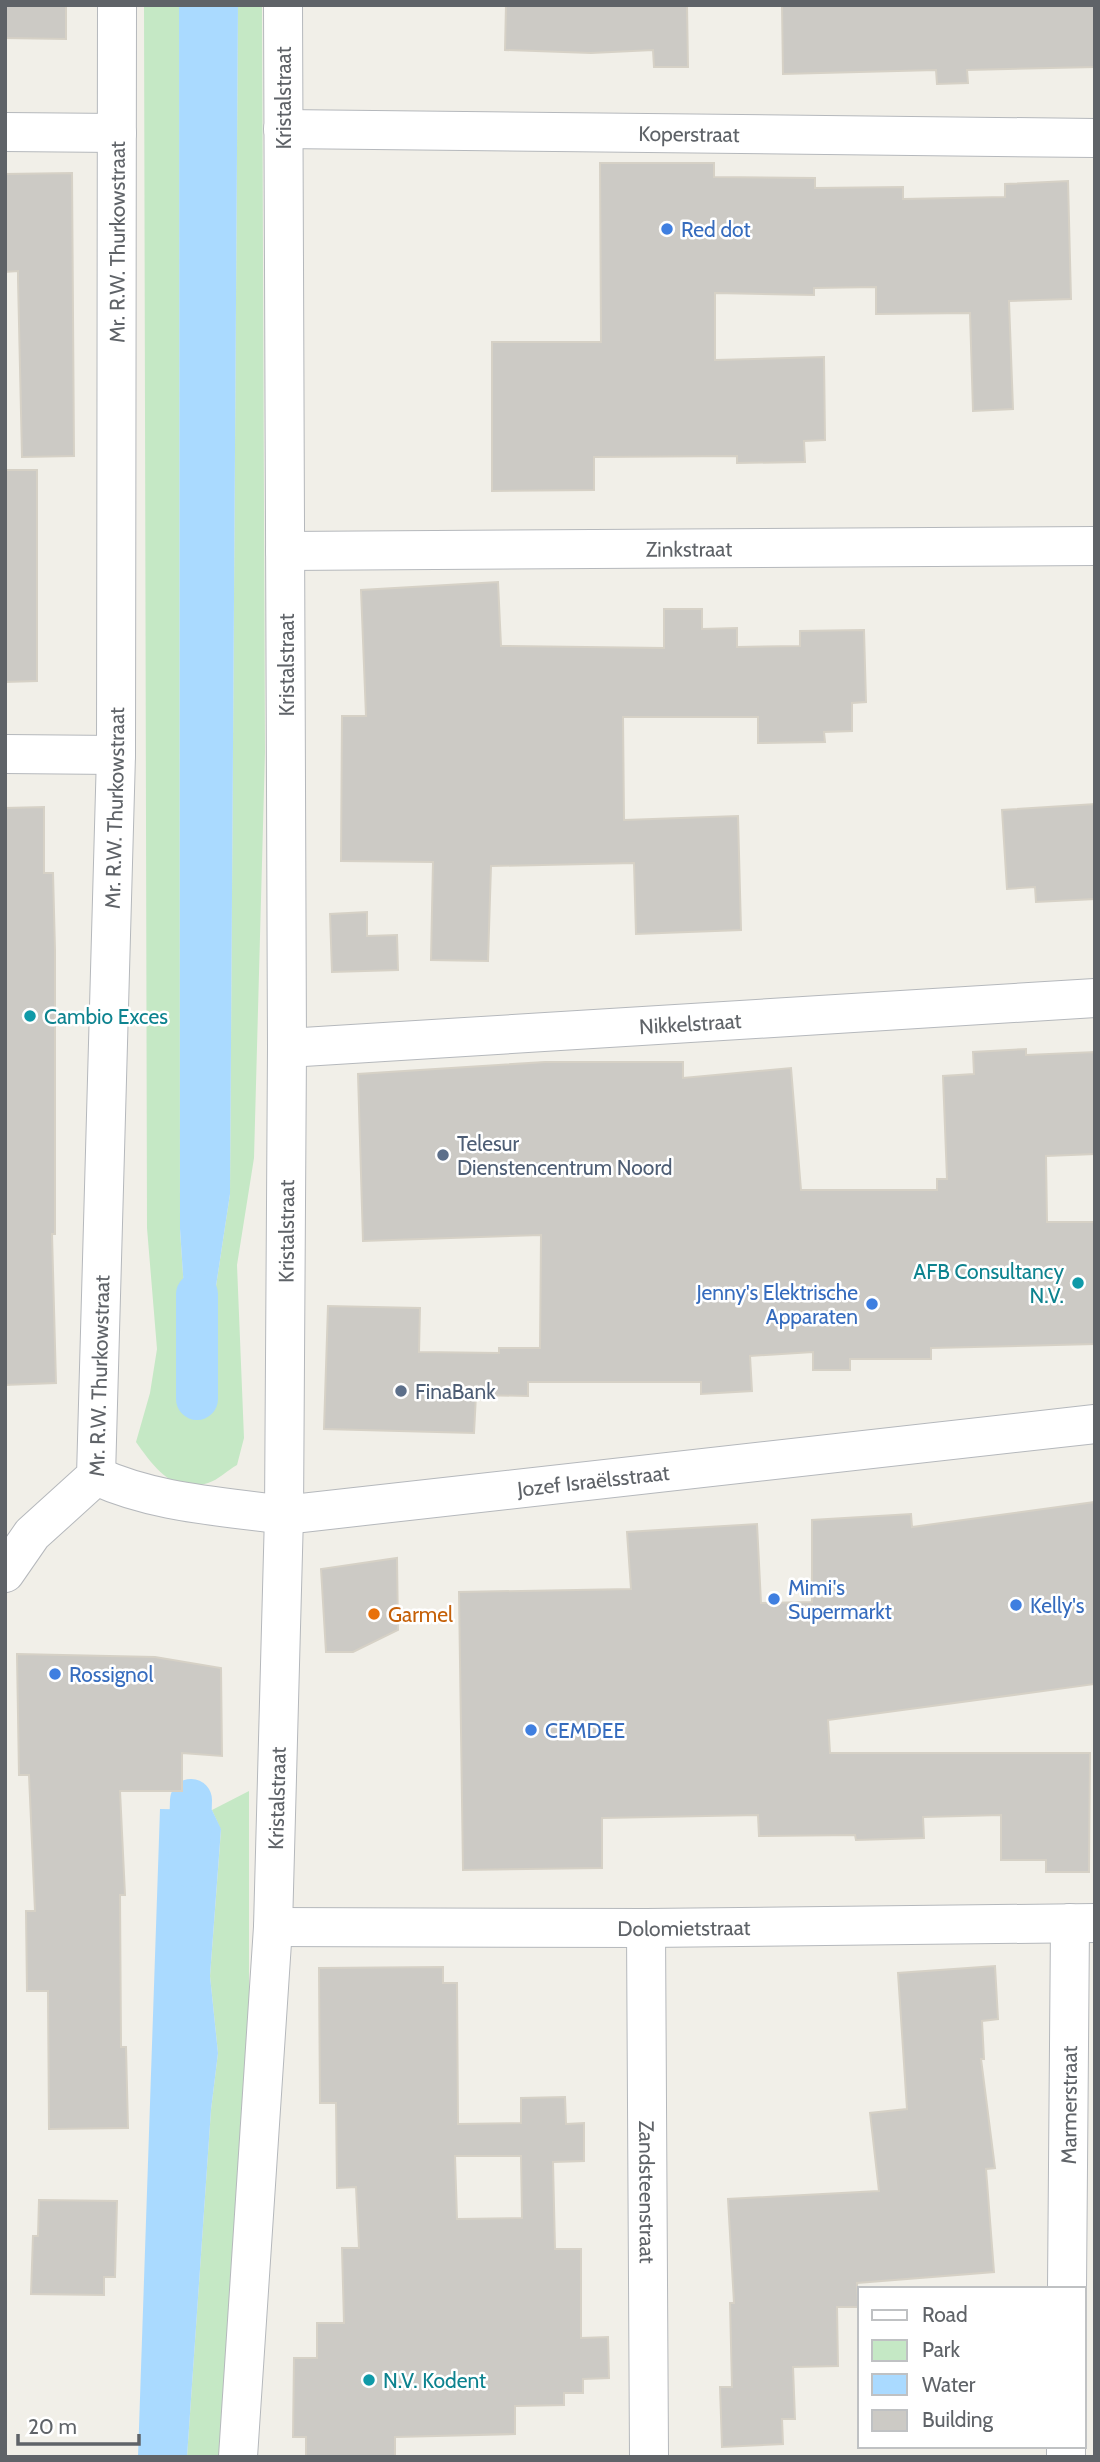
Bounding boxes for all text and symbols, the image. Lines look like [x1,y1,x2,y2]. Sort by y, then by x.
street label: Kristalstraat [271,46,296,150]
street label: Koperstraat [638,120,740,147]
street label: Mr. R.W. Thurkowstraat [104,141,129,343]
place label: Red dot [681,217,751,242]
marker: Red dot [659,221,675,237]
street label: Zinkstraat [646,536,732,561]
street label: Kristalstraat [274,613,299,717]
street label: Mr. R.W. Thurkowstraat [99,707,129,909]
place label: Cambio Exces [44,1004,168,1029]
street label: Nikkelstraat [638,1007,742,1039]
marker: Cambio Exces [22,1008,38,1024]
place label: Telesur Dienstencentrum Noord [457,1131,672,1180]
marker: Telesur Dienstencentrum Noord [435,1147,451,1163]
street label: Kristalstraat [273,1180,299,1283]
place label: AFB Consultancy N.V. [913,1259,1064,1308]
street label: Mr. R.W. Thurkowstraat [83,1275,114,1477]
marker: AFB Consultancy N.V. [1070,1275,1086,1291]
place label: Jenny's Elektrische Apparaten [695,1280,858,1329]
marker: Jenny's Elektrische Apparaten [864,1296,880,1312]
place label: FinaBank [415,1379,496,1404]
marker: FinaBank [393,1383,409,1399]
street label: Jozef Israëlsstraat [515,1459,671,1501]
place label: Mimi's Supermarkt [788,1575,892,1624]
marker: Mimi's Supermarkt [766,1591,782,1607]
place label: Kelly's [1030,1593,1085,1618]
marker: Kelly's [1008,1597,1024,1613]
place label: Garmel [388,1602,453,1627]
marker: Garmel [366,1606,382,1622]
place label: Rossignol [69,1662,153,1687]
marker: Rossignol [47,1666,63,1682]
place label: CEMDEE [545,1718,625,1743]
marker: CEMDEE [523,1722,539,1738]
street label: Kristalstraat [263,1746,290,1850]
street label: Dolomietstraat [617,1914,751,1941]
street label: Marmerstraat [1056,2045,1081,2165]
street label: Zandsteenstraat [635,2120,660,2264]
legend [858,2287,1086,2448]
text: Road [922,2302,968,2327]
text: Park [922,2337,960,2362]
place label: N.V. Kodent [383,2368,486,2393]
marker: N.V. Kodent [361,2372,377,2388]
text: Water [922,2372,976,2397]
scale bar [18,2402,138,2446]
text: Building [922,2407,994,2432]
text: 20 m [28,2414,77,2439]

